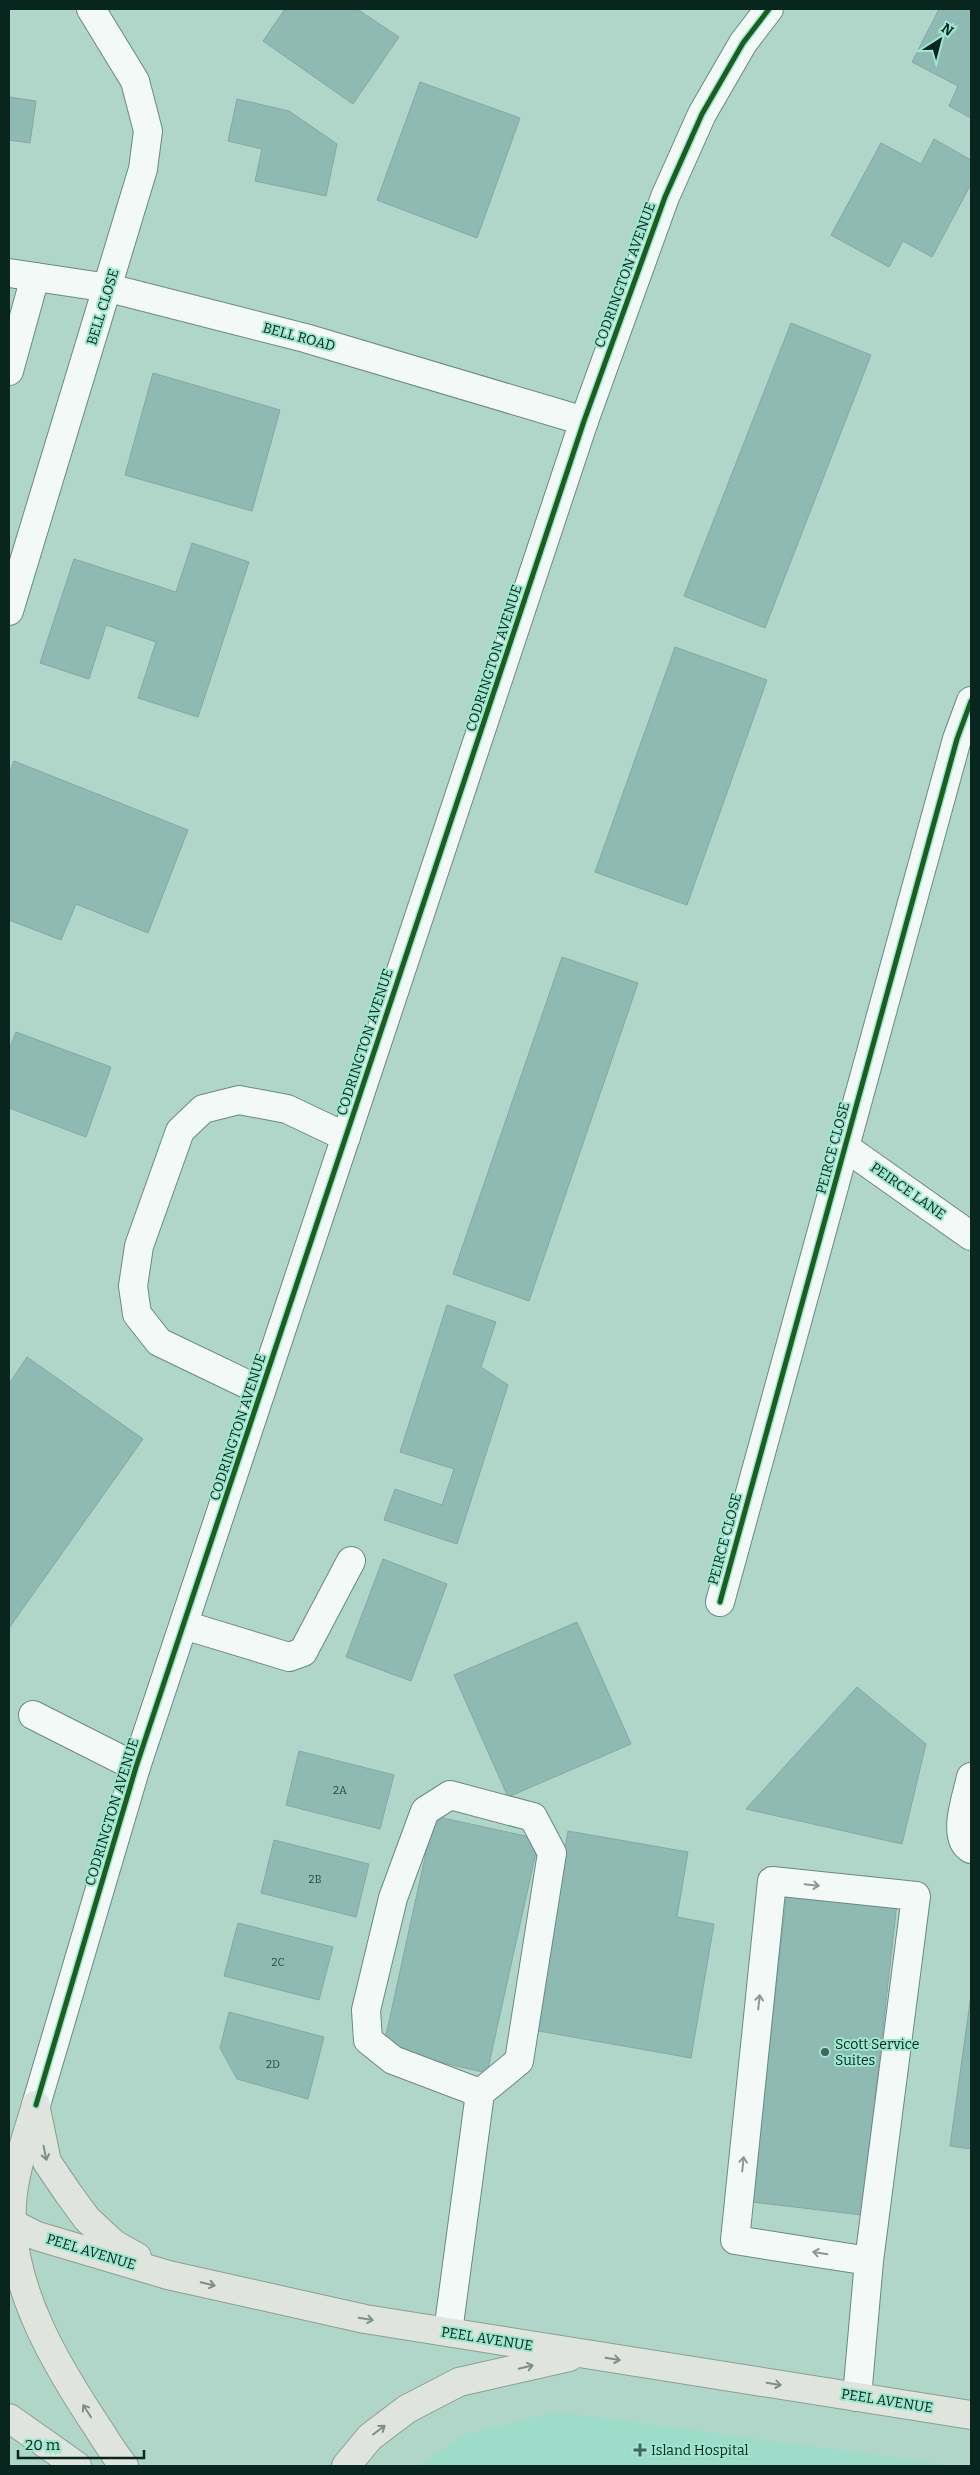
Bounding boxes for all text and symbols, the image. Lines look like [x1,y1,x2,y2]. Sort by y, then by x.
north arrow [915,15,965,65]
text: N [938,20,957,40]
street label: CODRINGTON AVENUE [591,200,659,350]
street label: BELL CLOSE [83,267,123,347]
street label: BELL ROAD [261,319,337,355]
street label: CODRINGTON AVENUE [462,582,526,734]
street label: CODRINGTON AVENUE [333,966,397,1118]
street label: PEIRCE CLOSE [813,1100,853,1196]
street label: PEIRCE LANE [867,1159,949,1223]
street label: CODRINGTON AVENUE [206,1351,270,1503]
street label: PEIRCE CLOSE [705,1491,745,1587]
street label: CODRINGTON AVENUE [81,1736,143,1888]
house number: 2A [333,1784,347,1797]
house number: 2B [308,1873,322,1886]
one-way arrow [803,1880,819,1890]
house number: 2C [271,1956,285,1969]
one-way arrow [754,1995,764,2011]
place label: Scott Service Suites [835,2036,919,2069]
marker: Scott Service Suites [819,2046,831,2058]
house number: 2D [266,2058,280,2071]
one-way arrow [41,2144,51,2160]
one-way arrow [738,2156,748,2172]
street label: PEEL AVENUE [44,2230,138,2274]
one-way arrow [813,2248,829,2258]
one-way arrow [199,2280,215,2289]
one-way arrow [358,2315,374,2324]
street label: PEEL AVENUE [440,2323,534,2355]
one-way arrow [605,2354,621,2364]
one-way arrow [517,2362,533,2371]
one-way arrow [765,2379,781,2389]
street label: PEEL AVENUE [840,2385,934,2417]
one-way arrow [82,2405,92,2419]
one-way arrow [372,2425,385,2436]
scale bar [18,2428,144,2460]
text: 20 m [25,2436,61,2454]
place label: Island Hospital [651,2442,749,2459]
marker: Island Hospital [633,2443,647,2457]

